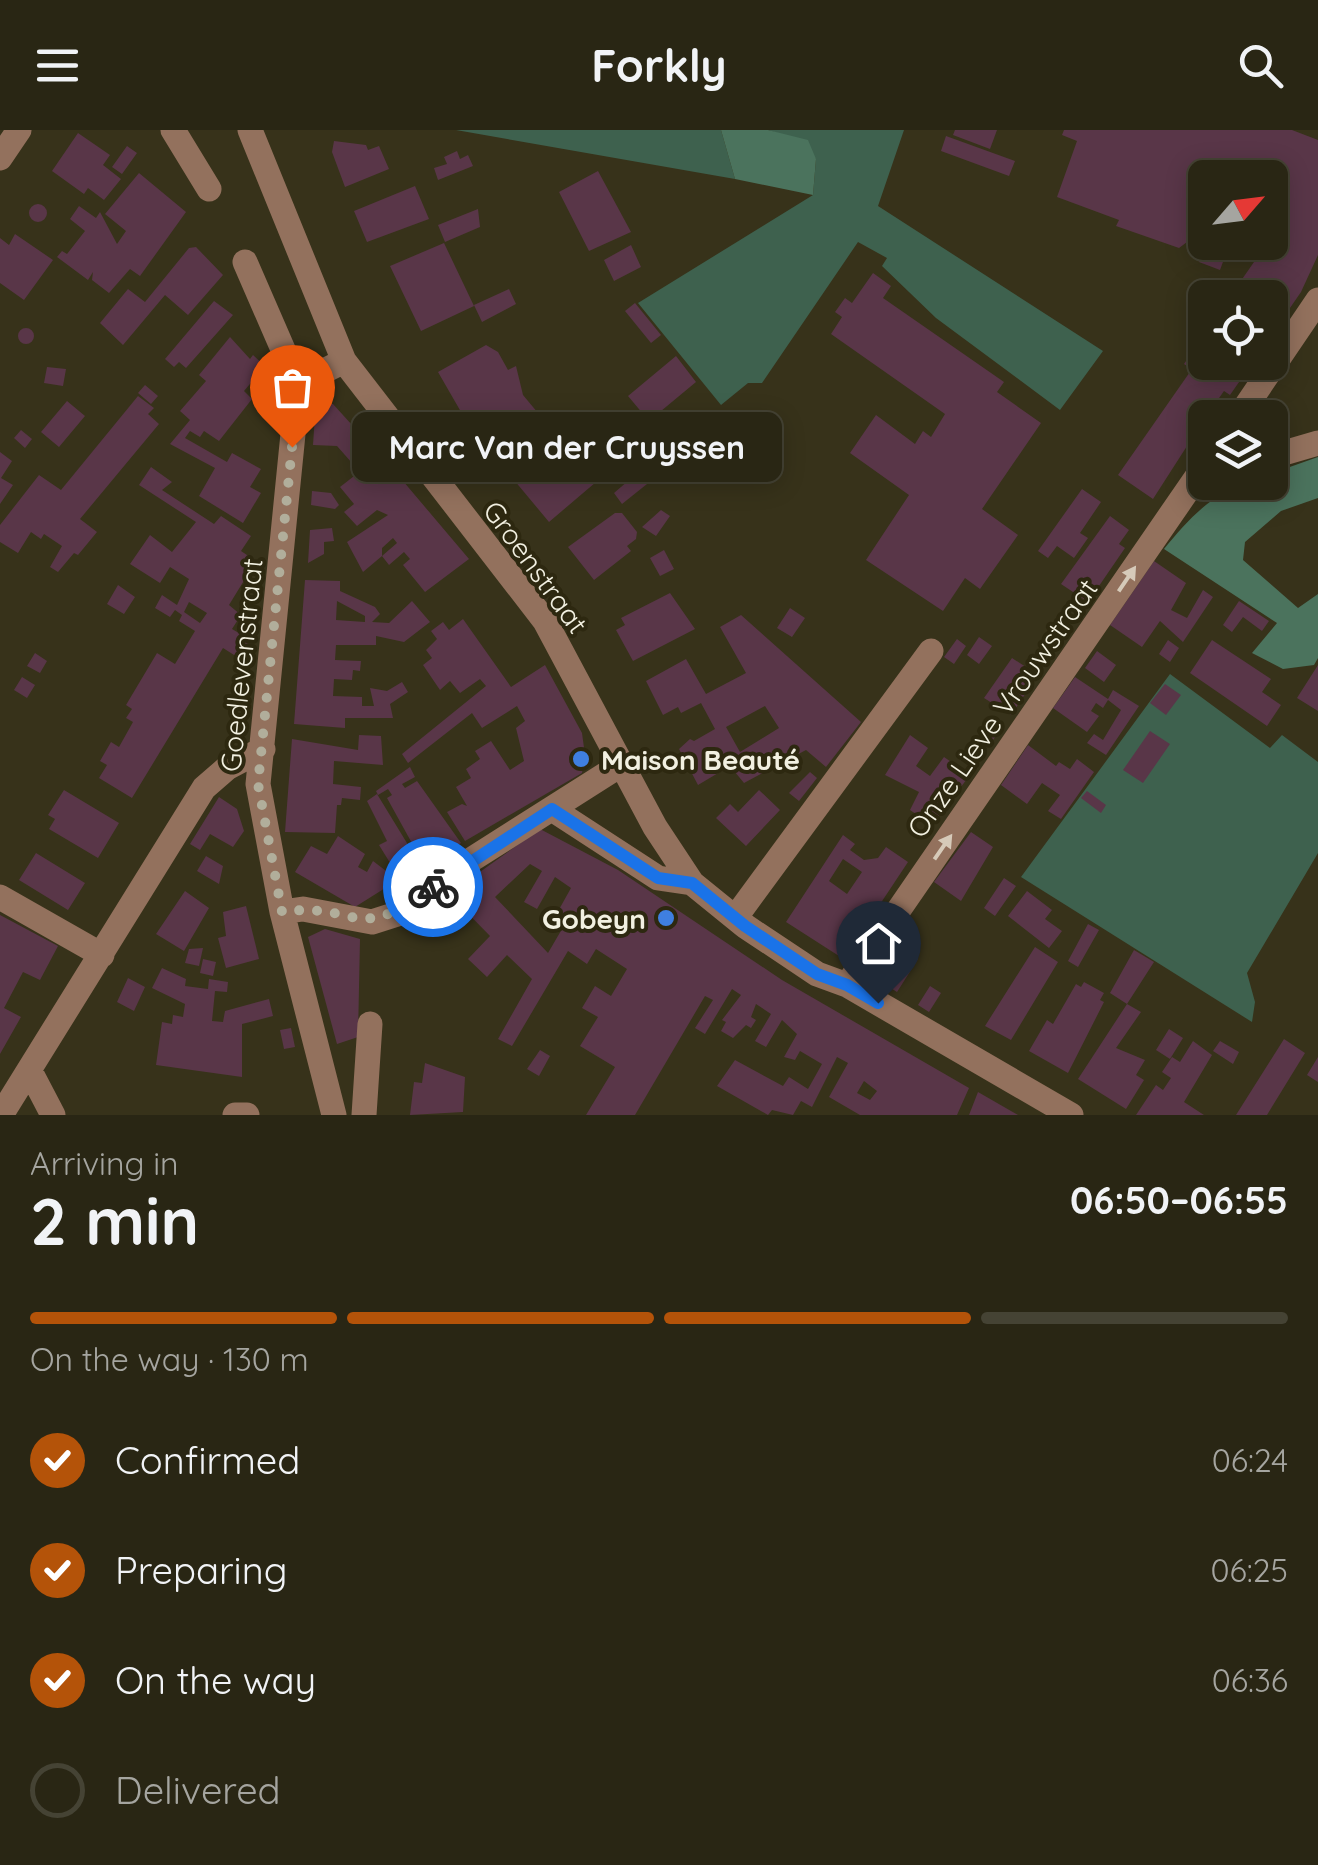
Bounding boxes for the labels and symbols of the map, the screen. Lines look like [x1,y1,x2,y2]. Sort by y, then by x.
north arrow [1188,160,1288,260]
pin [250,345,335,448]
callout: Marc Van der Cruyssen [352,412,782,482]
street label: Groenstraat [476,494,596,640]
street label: Goedlevenstraat [212,557,270,773]
one-way arrow [1117,566,1136,593]
street label: Onze Lieve Vrouwstraat [899,572,1105,844]
place label: Maison Beauté [601,742,800,777]
marker: Maison Beauté [570,748,592,770]
one-way arrow [933,834,952,861]
courier [383,837,483,937]
place label: Gobeyn [542,901,646,936]
pin [836,901,921,1004]
marker: Gobeyn [655,907,677,929]

